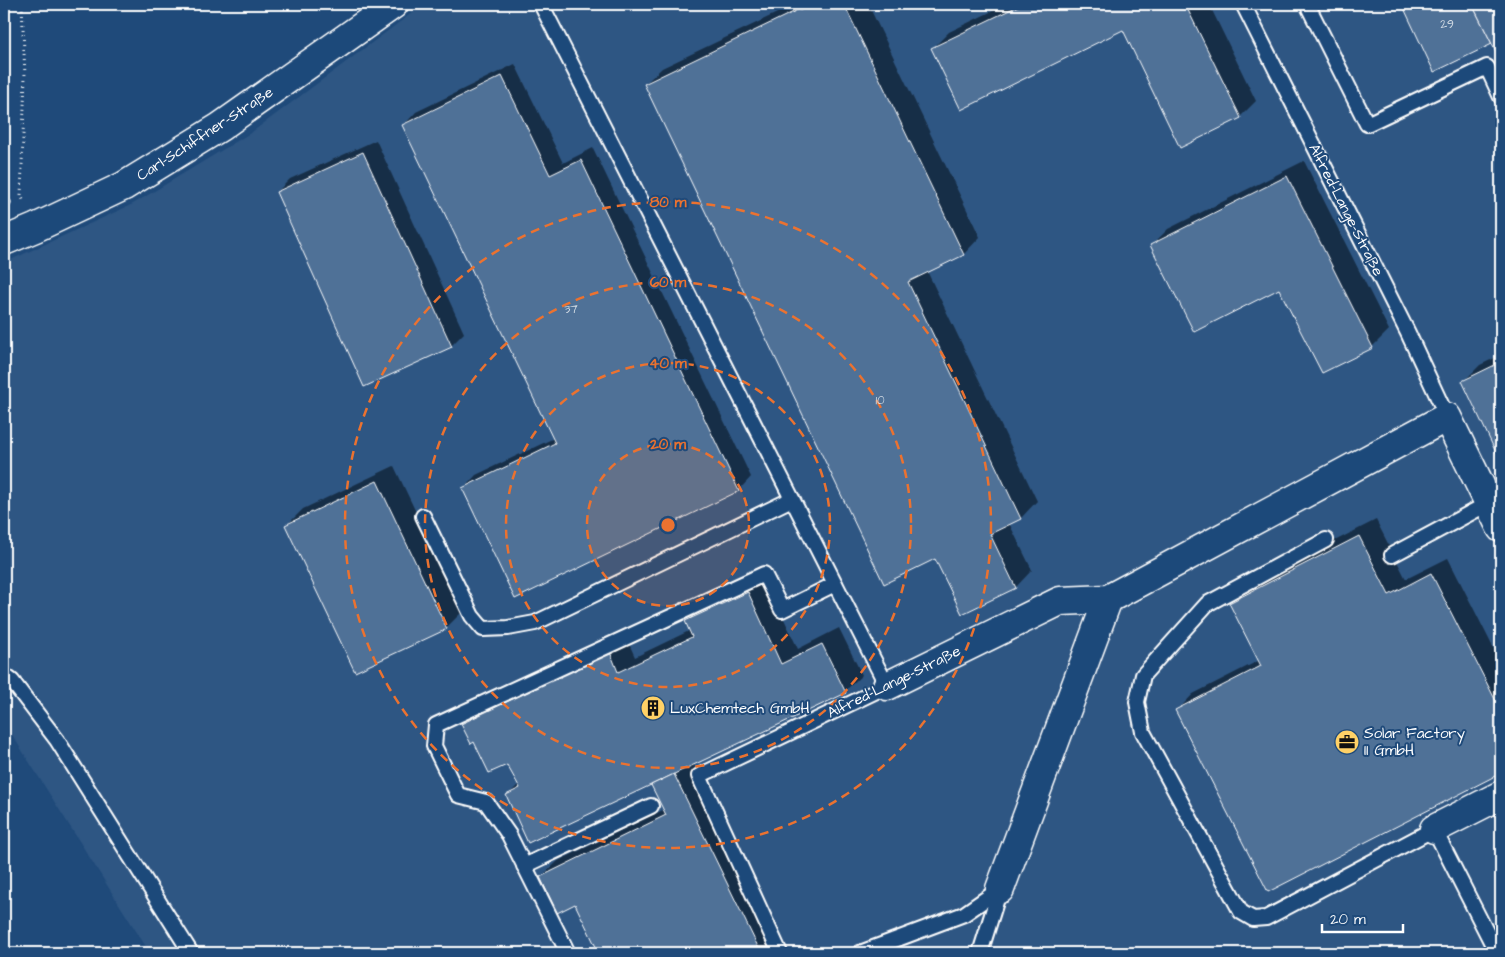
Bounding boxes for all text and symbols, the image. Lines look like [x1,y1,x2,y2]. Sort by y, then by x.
house number: 29 [1440,16,1454,33]
street label: Carl-Schiffner-Straße [133,82,277,186]
street label: Alfred-Lange-Straße [1303,140,1389,280]
text: 80 m [650,192,687,213]
text: 60 m [650,272,687,293]
house number: 37 [564,301,578,318]
text: 40 m [649,353,687,374]
house number: 10 [875,392,885,409]
text: 20 m [649,434,686,455]
centre of rings [659,516,677,534]
street label: Alfred-Lange-Straße [824,641,965,724]
building icon: LuxChemtech GmbH [640,695,666,721]
place label: LuxChemtech GmbH [670,698,810,719]
place label: Solar Factory II GmbH [1364,723,1465,761]
office icon: Solar Factory II GmbH [1334,729,1360,755]
scale bar [1322,902,1404,934]
text: 20 m [1330,909,1366,930]

